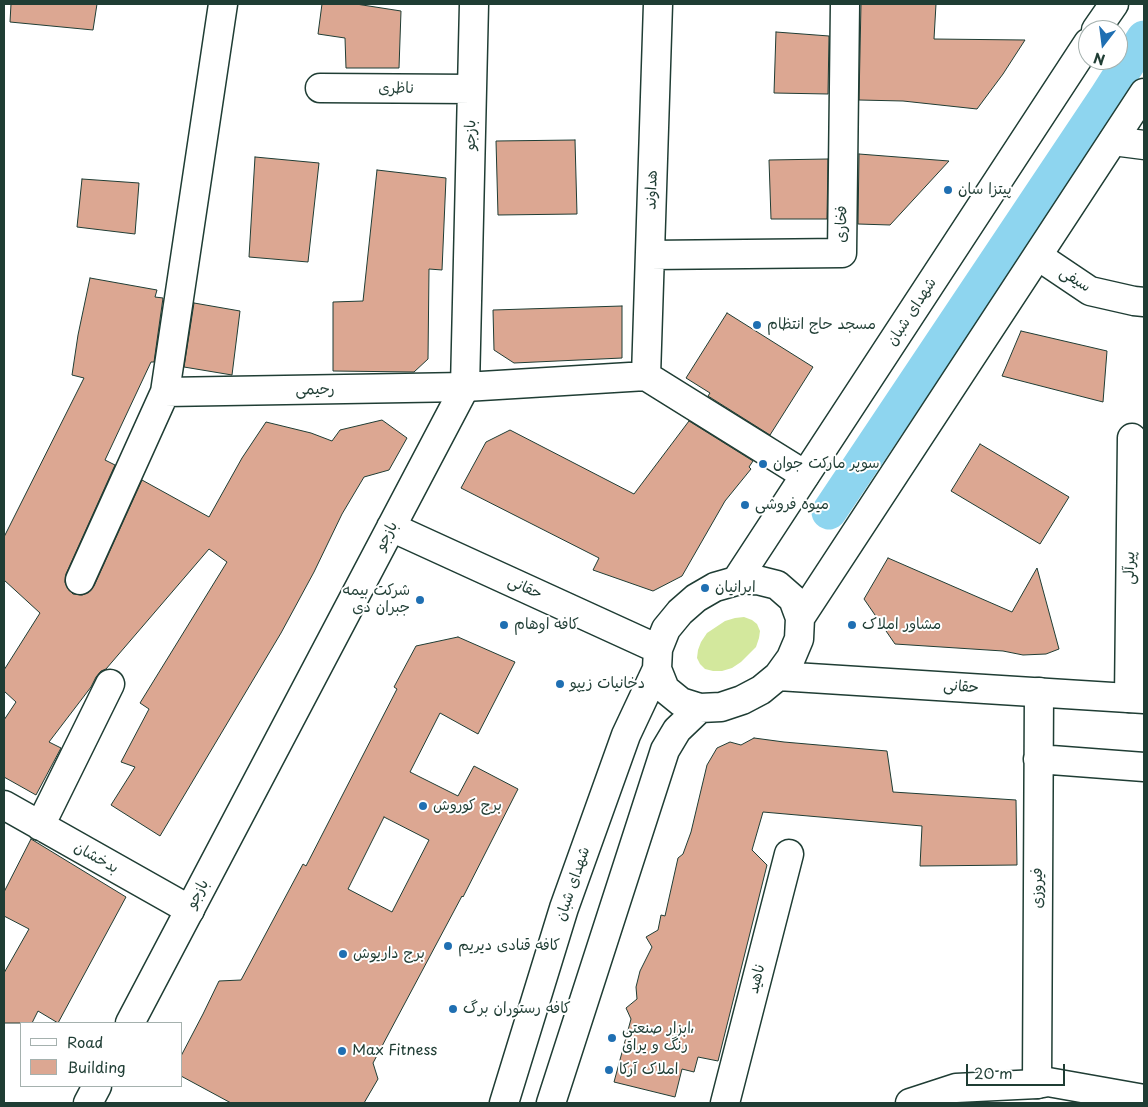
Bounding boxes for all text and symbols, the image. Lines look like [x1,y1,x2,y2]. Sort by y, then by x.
north arrow [1078,20,1128,70]
text: N [1091,47,1107,71]
street label: ناظری [378,80,414,98]
street label: بازجو [462,120,480,150]
street label: هداوند [642,170,662,210]
place label: پیتزا سان [958,181,1011,199]
marker: پیتزا سان [942,184,954,196]
street label: فخاری [833,205,851,243]
street label: سیفی [1056,264,1094,296]
street label: شهدای شبان [883,275,941,349]
place label: مسجد حاج انتظام [767,316,876,334]
marker: مسجد حاج انتظام [751,319,763,331]
street label: رحیمی [295,381,335,399]
place label: سوپر مارکت جوان [773,455,880,473]
marker: سوپر مارکت جوان [757,458,769,470]
place label: میوه فروشی [755,496,829,514]
marker: میوه فروشی [739,499,751,511]
street label: بازجو [372,518,402,554]
street label: پیرآلی [1121,551,1139,585]
street label: حقانی [505,573,545,603]
place label: ایرانیان [715,579,756,597]
place label: شرکت بیمه جبران دی [342,582,410,617]
marker: ایرانیان [699,582,711,594]
marker: شرکت بیمه جبران دی [414,594,426,606]
place label: کافه اوهام [514,616,579,634]
place label: مشاور املاک [862,616,941,634]
marker: کافه اوهام [498,619,510,631]
marker: مشاور املاک [846,619,858,631]
place label: دخانیات زیپو [570,675,645,693]
street label: حقانی [943,677,979,697]
marker: دخانیات زیپو [554,678,566,690]
place label: برج کوروش [433,797,502,815]
marker: برج کوروش [417,800,429,812]
street label: بدخشان [71,838,121,878]
street label: شهدای شبان [552,844,594,924]
street label: فیروزی [1029,868,1047,908]
street label: بازجو [183,876,213,912]
place label: کافه قنادی دیریم [458,937,560,955]
marker: کافه قنادی دیریم [442,940,454,952]
place label: برج داریوش [353,945,425,963]
marker: برج داریوش [337,948,349,960]
street label: ناهید [745,962,769,996]
place label: کافه رستوران برگ [463,1000,571,1018]
marker: کافه رستوران برگ [447,1003,459,1015]
place label: ابزار صنعتی، رنگ و یراق [622,1020,694,1055]
legend [20,1022,182,1087]
text: Road [67,1030,103,1053]
marker: ابزار صنعتی، رنگ و یراق [606,1032,618,1044]
place label: Max Fitness [352,1042,437,1060]
marker: Max Fitness [336,1045,348,1057]
scale bar [968,1054,1067,1086]
text: Building [67,1055,126,1078]
place label: املاک آرکا [619,1061,678,1079]
text: 20 m [974,1061,1013,1084]
marker: املاک آرکا [603,1064,615,1076]

